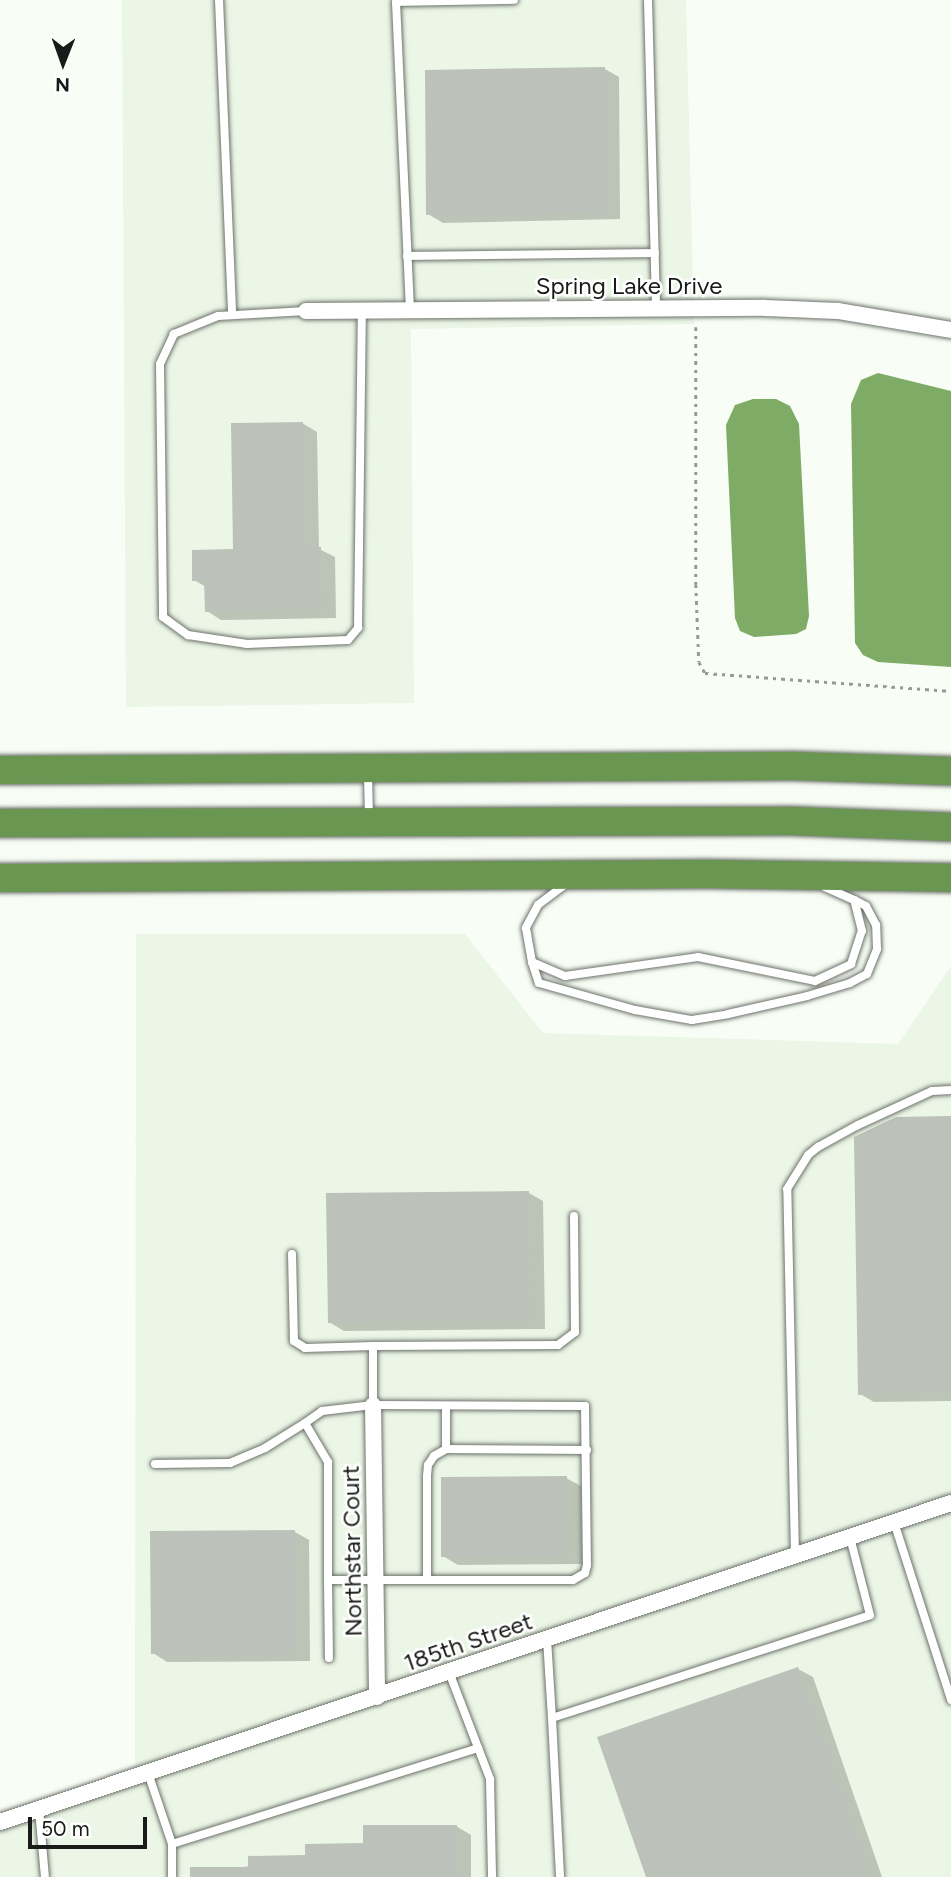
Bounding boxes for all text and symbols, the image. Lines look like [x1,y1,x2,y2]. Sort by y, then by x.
north arrow [28,28,98,98]
text: N [55,73,70,96]
street label: Spring Lake Drive [536,272,722,300]
street label: Northstar Court [336,1465,368,1637]
street label: 185th Street [400,1607,536,1677]
scale bar [32,1804,150,1848]
text: 50 m [41,1816,90,1841]

